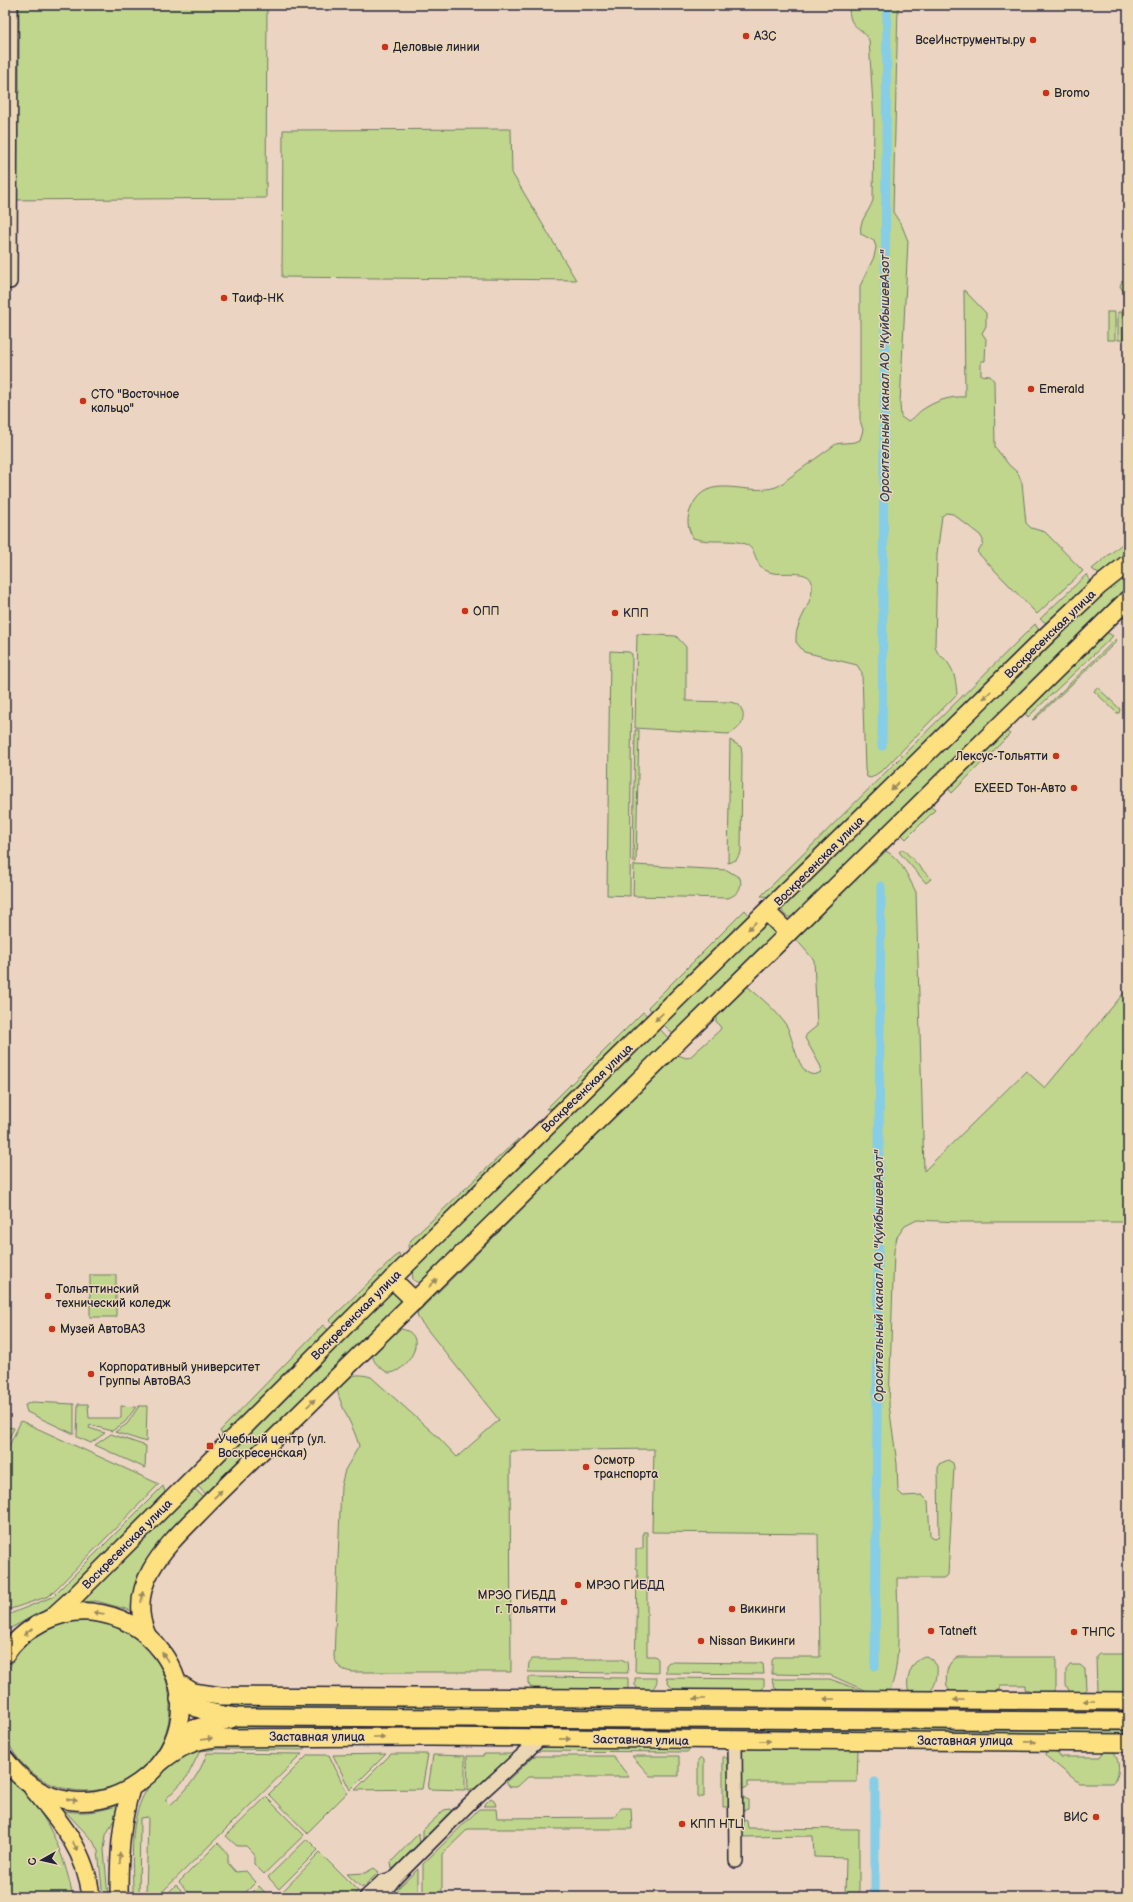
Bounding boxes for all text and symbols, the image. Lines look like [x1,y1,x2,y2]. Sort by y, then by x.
place label: АЗС [753,29,776,44]
marker: АЗС [741,31,751,41]
place label: ВсеИнструменты.ру [915,33,1025,48]
marker: ВсеИнструменты.ру [1028,35,1038,45]
place label: Деловые линии [393,40,480,55]
marker: Деловые линии [380,42,390,52]
place label: Bromo [1054,86,1090,101]
marker: Bromo [1041,88,1051,98]
water label: Оросительный канал АО "КуйбышевАзот" [877,249,893,502]
place label: Таиф-НК [232,291,284,306]
marker: Таиф-НК [219,293,229,303]
place label: Emerald [1039,382,1084,397]
marker: Emerald [1026,384,1036,394]
place label: СТО "Восточное кольцо" [91,387,179,416]
marker: СТО "Восточное кольцо" [78,396,88,406]
street label: Воскресенская улица [1002,587,1099,682]
place label: ОПП [473,604,500,619]
marker: ОПП [460,606,470,616]
place label: КПП [623,606,649,621]
marker: КПП [610,608,620,618]
one-way arrow [982,690,992,699]
place label: Лексус-Тольятти [954,749,1048,764]
marker: Лексус-Тольятти [1051,751,1061,761]
one-way arrow [890,781,900,791]
place label: EXEED Тон-Авто [974,781,1066,796]
marker: EXEED Тон-Авто [1069,783,1079,793]
street label: Воскресенская улица [771,813,868,910]
one-way arrow [747,922,757,931]
one-way arrow [654,1012,664,1022]
street label: Воскресенская улица [539,1041,636,1136]
water label: Оросительный канал АО "КуйбышевАзот" [871,1149,887,1402]
street label: Воскресенская улица [308,1267,405,1364]
one-way arrow [428,1278,438,1287]
place label: Тольяттинский технический коледж [56,1282,171,1311]
marker: Тольяттинский технический коледж [43,1291,53,1301]
place label: Музей АвтоВАЗ [60,1322,145,1337]
marker: Музей АвтоВАЗ [47,1324,57,1334]
place label: Корпоративный университет Группы АвтоВАЗ [99,1360,261,1389]
marker: Корпоративный университет Группы АвтоВАЗ [86,1369,96,1379]
one-way arrow [306,1398,316,1408]
place label: Учебный центр (ул. Воскресенская) [218,1432,326,1461]
marker: Учебный центр (ул. Воскресенская) [205,1441,215,1451]
place label: Осмотр транспорта [594,1453,658,1482]
marker: Осмотр транспорта [581,1462,591,1472]
one-way arrow [213,1489,223,1499]
street label: Воскресенская улица [79,1496,176,1593]
place label: МРЭО ГИБДД [586,1578,665,1593]
marker: МРЭО ГИБДД [573,1580,583,1590]
place label: МРЭО ГИБДД г. Тольятти [478,1588,556,1617]
one-way arrow [139,1591,145,1603]
marker: МРЭО ГИБДД г. Тольятти [559,1597,569,1607]
place label: Викинги [740,1602,786,1617]
marker: Викинги [727,1604,737,1614]
one-way arrow [93,1610,105,1616]
place label: Tatneft [939,1624,977,1639]
place label: ТНПС [1082,1625,1115,1640]
marker: Tatneft [926,1626,936,1636]
marker: ТНПС [1069,1627,1079,1637]
one-way arrow [23,1628,33,1636]
place label: Nissan Викинги [709,1634,795,1649]
marker: Nissan Викинги [696,1636,706,1646]
one-way arrow [161,1651,168,1663]
one-way arrow [692,1696,705,1702]
one-way arrow [822,1696,835,1702]
one-way arrow [952,1697,965,1703]
one-way arrow [1082,1698,1095,1704]
street label: Заставная улица [269,1730,365,1745]
street label: Заставная улица [593,1732,689,1749]
one-way arrow [373,1734,386,1740]
street label: Заставная улица [917,1734,1013,1749]
one-way arrow [201,1736,213,1742]
one-way arrow [559,1736,572,1742]
one-way arrow [759,1738,772,1744]
one-way arrow [1024,1739,1037,1745]
one-way arrow [66,1797,78,1803]
place label: ВИС [1063,1810,1088,1825]
marker: ВИС [1091,1812,1101,1822]
place label: КПП НТЦ [690,1817,745,1832]
marker: КПП НТЦ [677,1819,687,1829]
north arrow [22,1840,62,1880]
one-way arrow [72,1840,78,1852]
one-way arrow [116,1852,123,1864]
text: С [26,1856,40,1866]

